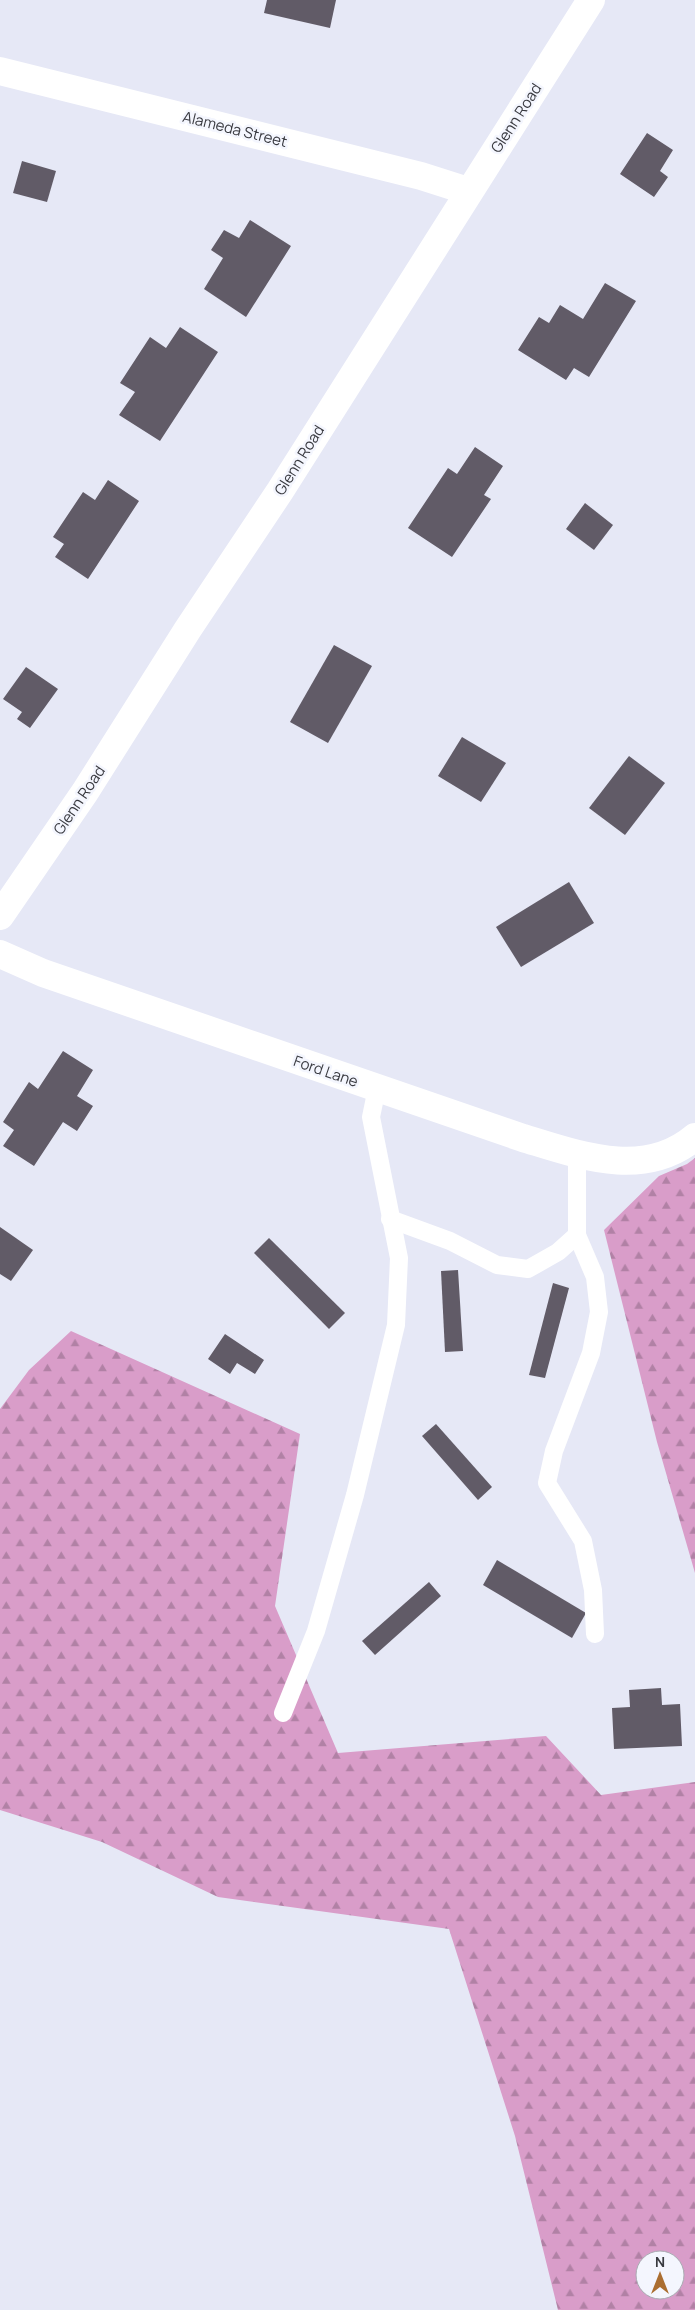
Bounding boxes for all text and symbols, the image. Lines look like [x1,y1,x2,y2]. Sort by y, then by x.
street label: Glenn Road [486,79,546,157]
street label: Alameda Street [181,106,289,152]
street label: Glenn Road [269,421,329,499]
street label: Glenn Road [48,761,110,839]
street label: Ford Lane [291,1050,361,1092]
north arrow [635,2250,685,2300]
text: N [655,2252,665,2271]

